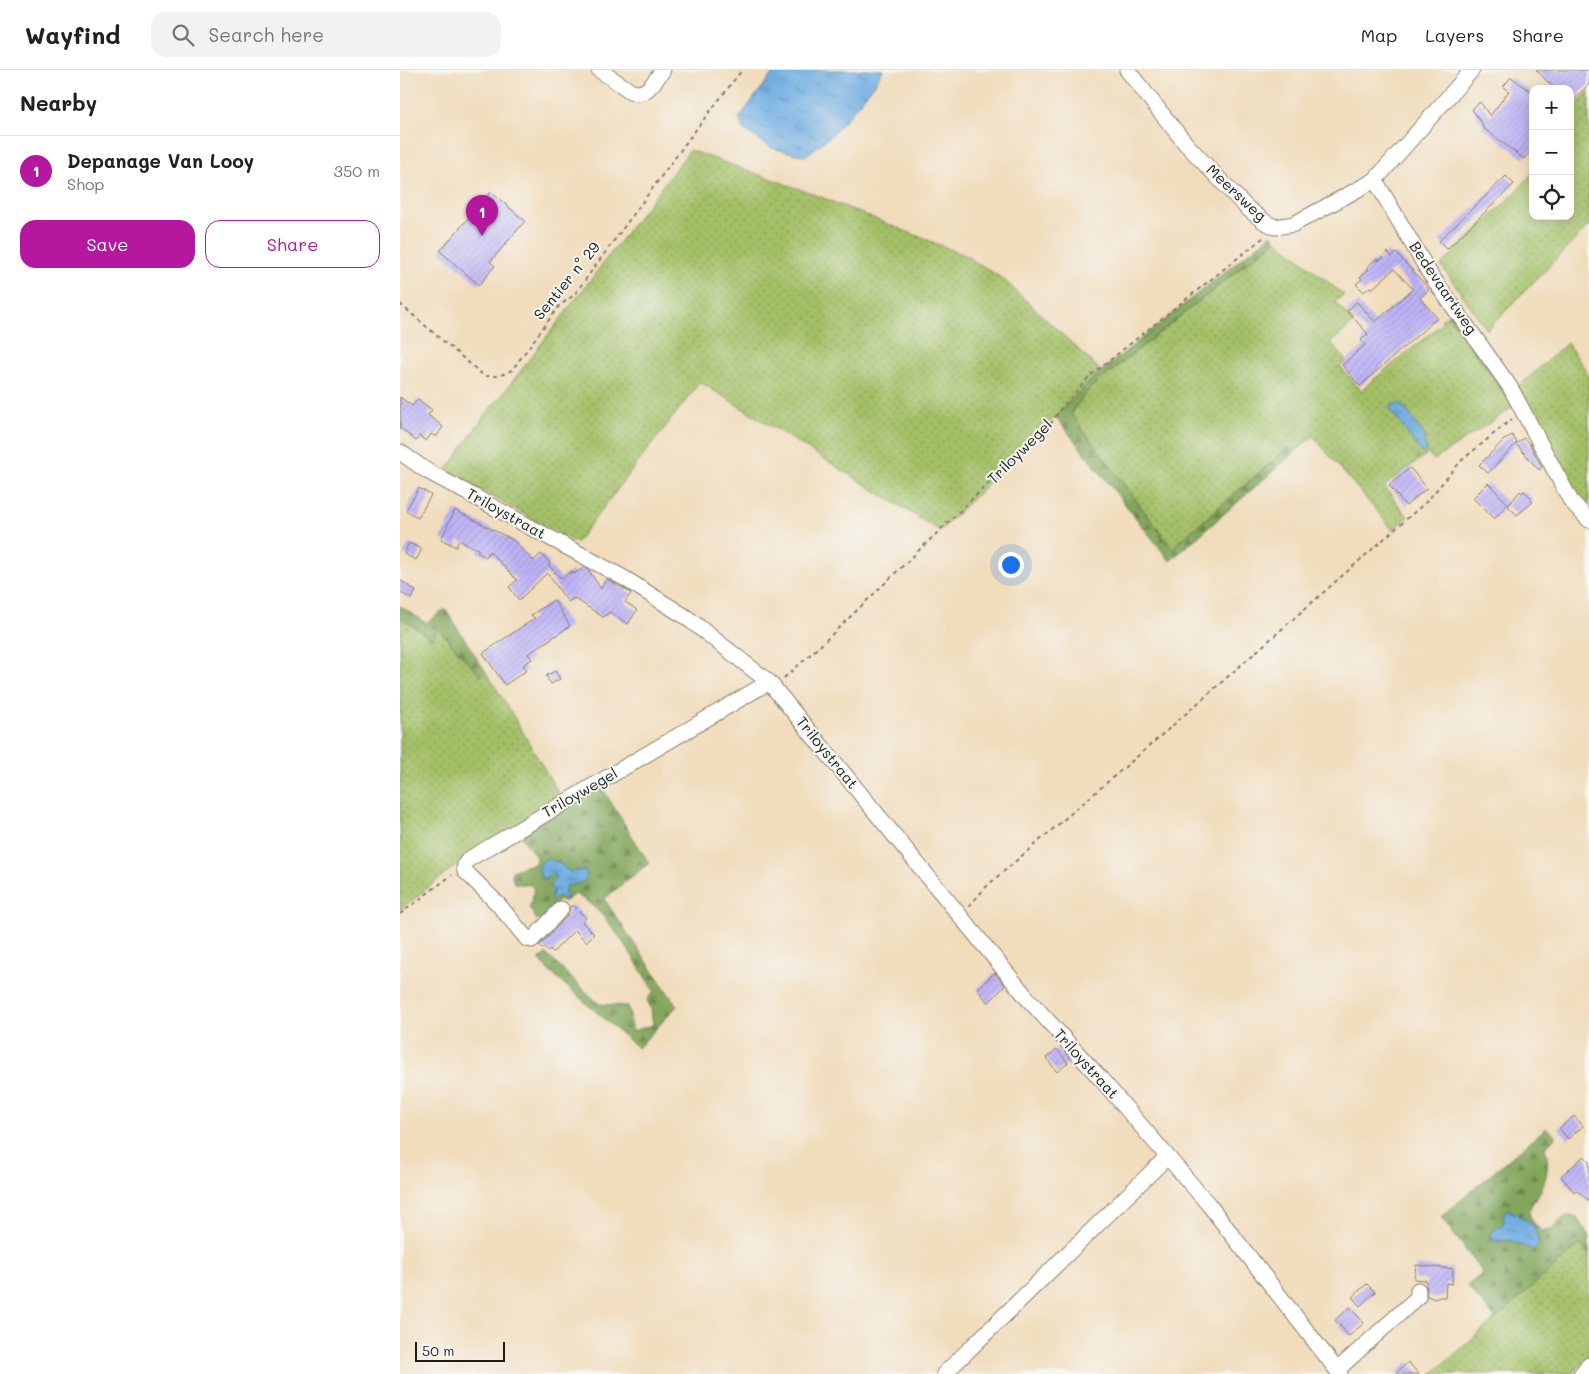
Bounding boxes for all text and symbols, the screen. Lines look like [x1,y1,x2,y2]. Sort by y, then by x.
search box [151,12,501,57]
text: Wayfind [25,19,121,50]
icon: search [169,21,197,49]
text: Search here [209,22,324,47]
text: Map [1361,23,1397,47]
text: Layers [1425,23,1484,47]
text: Share [1512,23,1564,47]
map controls [1529,85,1574,220]
button: + [1529,85,1574,130]
text: Nearby [20,89,97,116]
button: − [1529,130,1574,175]
text: Depanage Van Looy [67,148,254,173]
street label: Meersweg [1202,159,1271,225]
text: 1 [32,160,40,181]
text: 350 m [334,160,380,181]
text: Shop [67,173,104,194]
button: locate [1529,175,1574,220]
pin: 1 [466,195,498,236]
button: Save [20,220,195,268]
button: Share [205,220,380,268]
street label: Sentier n° 29 [529,237,604,324]
street label: Bedevaartweg [1405,237,1482,338]
street label: Triloywegel [983,415,1056,488]
street label: Triloystraat [463,483,550,543]
your location [998,552,1024,578]
street label: Triloystraat [792,712,863,793]
street label: Triloywegel [538,763,621,822]
street label: Triloystraat [1050,1024,1124,1103]
scale bar [415,1339,505,1362]
text: 50 m [422,1341,454,1360]

